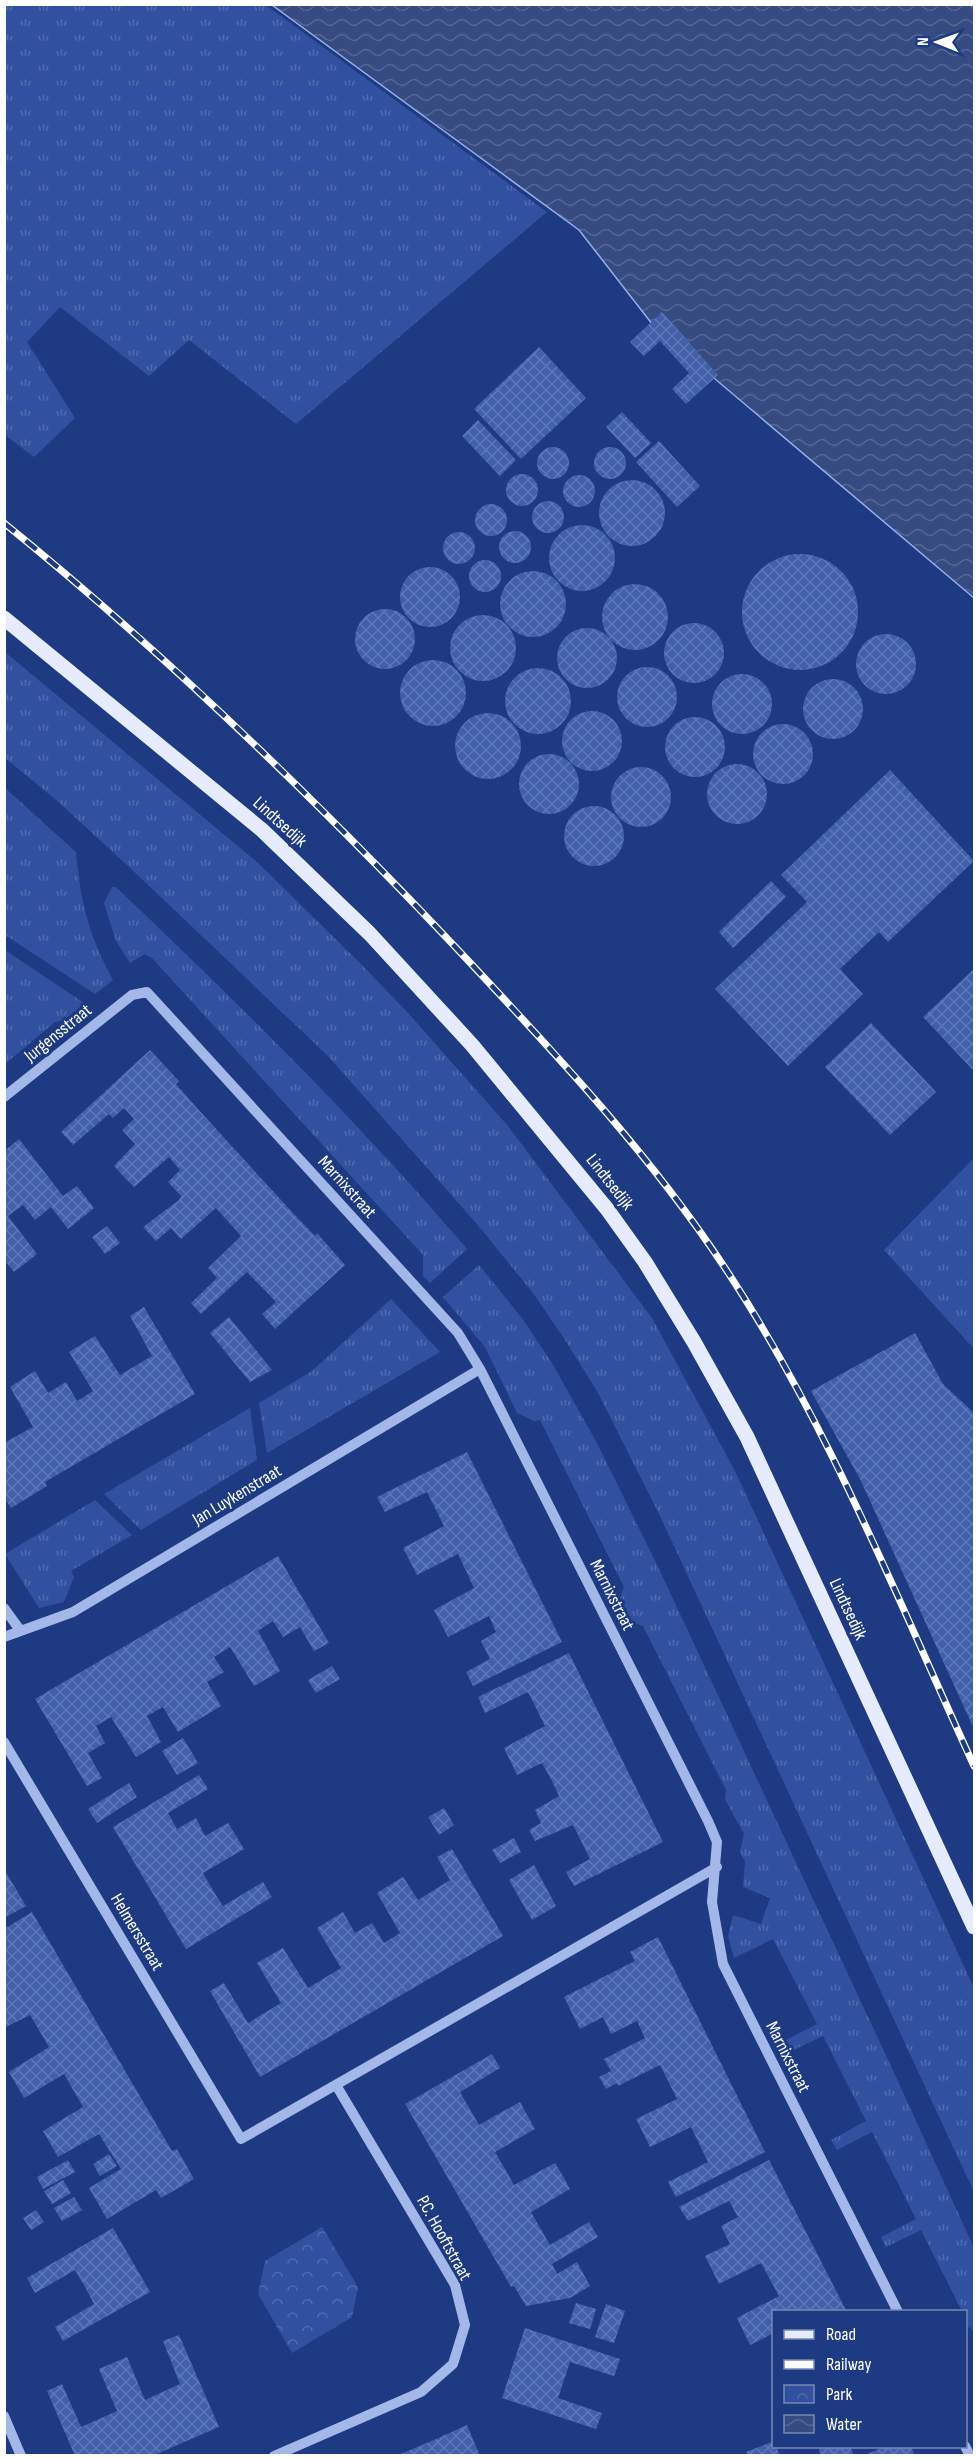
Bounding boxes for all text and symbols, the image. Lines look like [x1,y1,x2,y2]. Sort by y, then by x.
north arrow [907,12,967,72]
text: N [914,37,933,46]
street label: Lindtsedijk [249,792,311,852]
street label: Jurgensstraat [19,999,96,1067]
street label: Lindtsedijk [582,1150,638,1214]
street label: Marnixstraat [314,1151,381,1223]
street label: Jan Luykenstraat [188,1460,286,1530]
street label: Marnixstraat [585,1556,639,1634]
street label: Lindtsedijk [825,1575,871,1643]
street label: Helmersstraat [106,1890,168,1975]
street label: Marnixstraat [761,2018,815,2096]
street label: P.C. Hooftstraat [412,2192,476,2285]
legend [772,2310,967,2448]
text: Road [826,2324,856,2345]
text: Railway [826,2354,871,2375]
text: Park [826,2384,852,2405]
text: Water [826,2414,862,2435]

